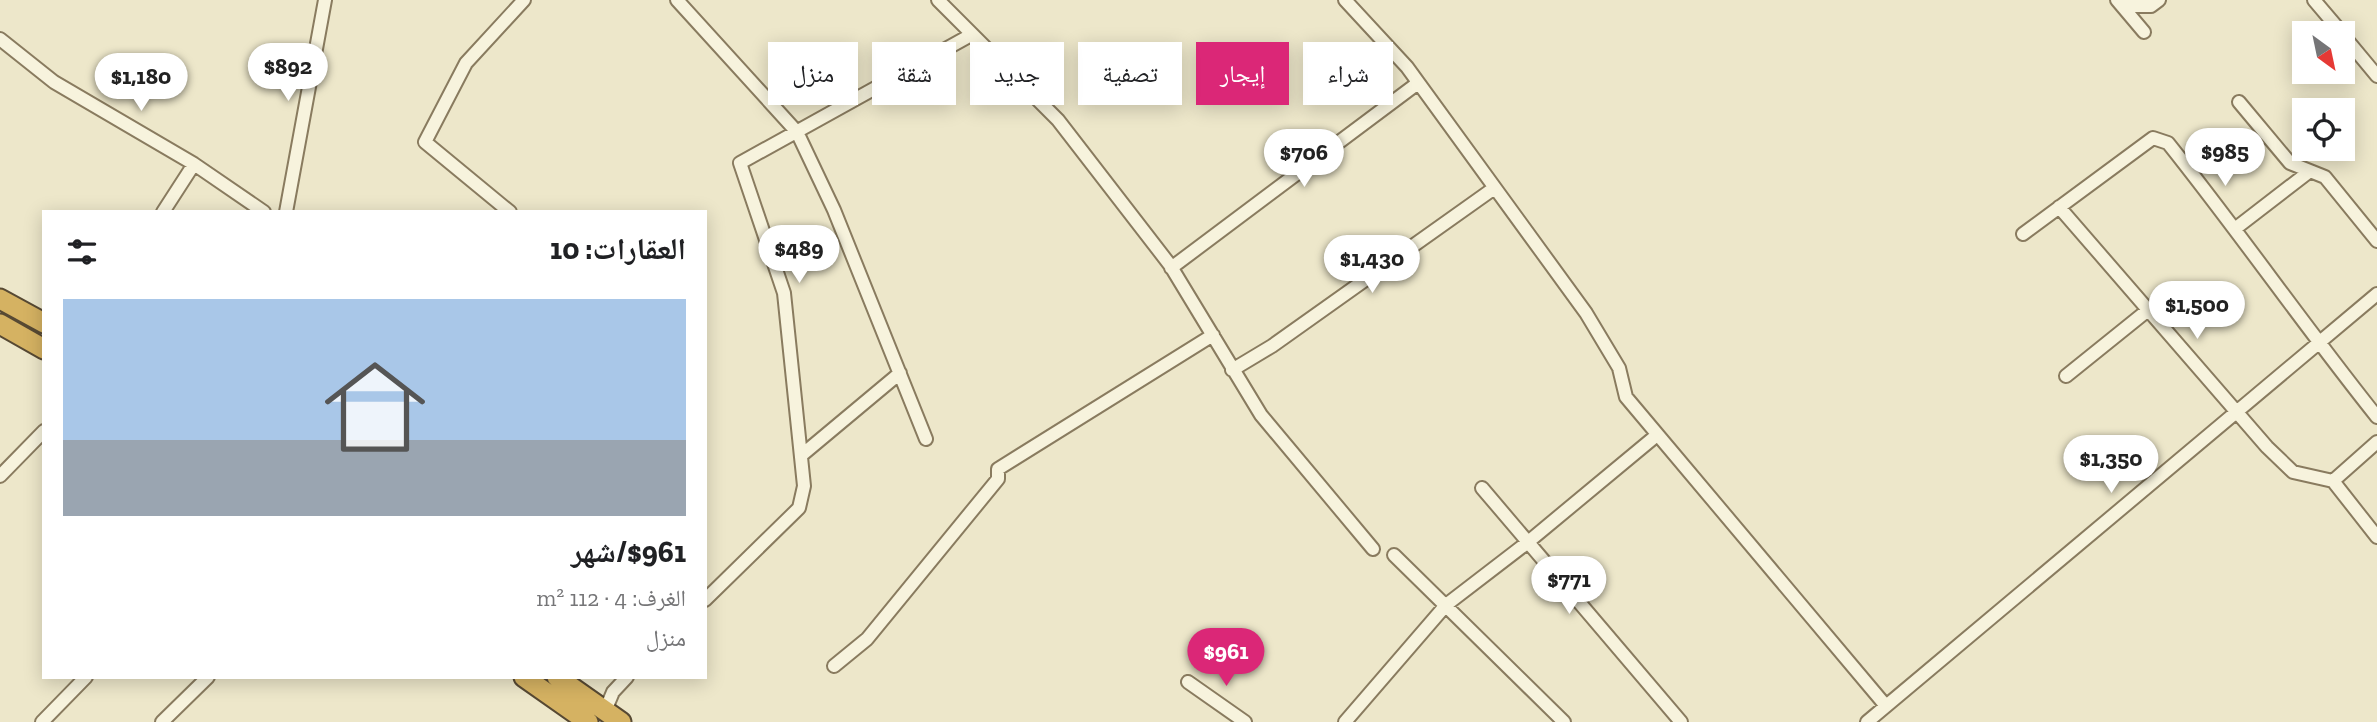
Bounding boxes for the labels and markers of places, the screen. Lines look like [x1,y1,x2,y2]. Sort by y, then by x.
pin: $892 [247,43,329,103]
pin: $1,180 [84,54,198,113]
pin: $985 [2184,128,2266,188]
pin: $706 [1263,130,1345,189]
pin: $489 [758,226,840,285]
pin: $1,430 [1315,236,1429,295]
pin: $1,500 [2140,282,2254,341]
pin: $1,350 [2054,435,2168,495]
pin: $771 [1528,556,1610,616]
pin: $961 [1185,628,1267,688]

